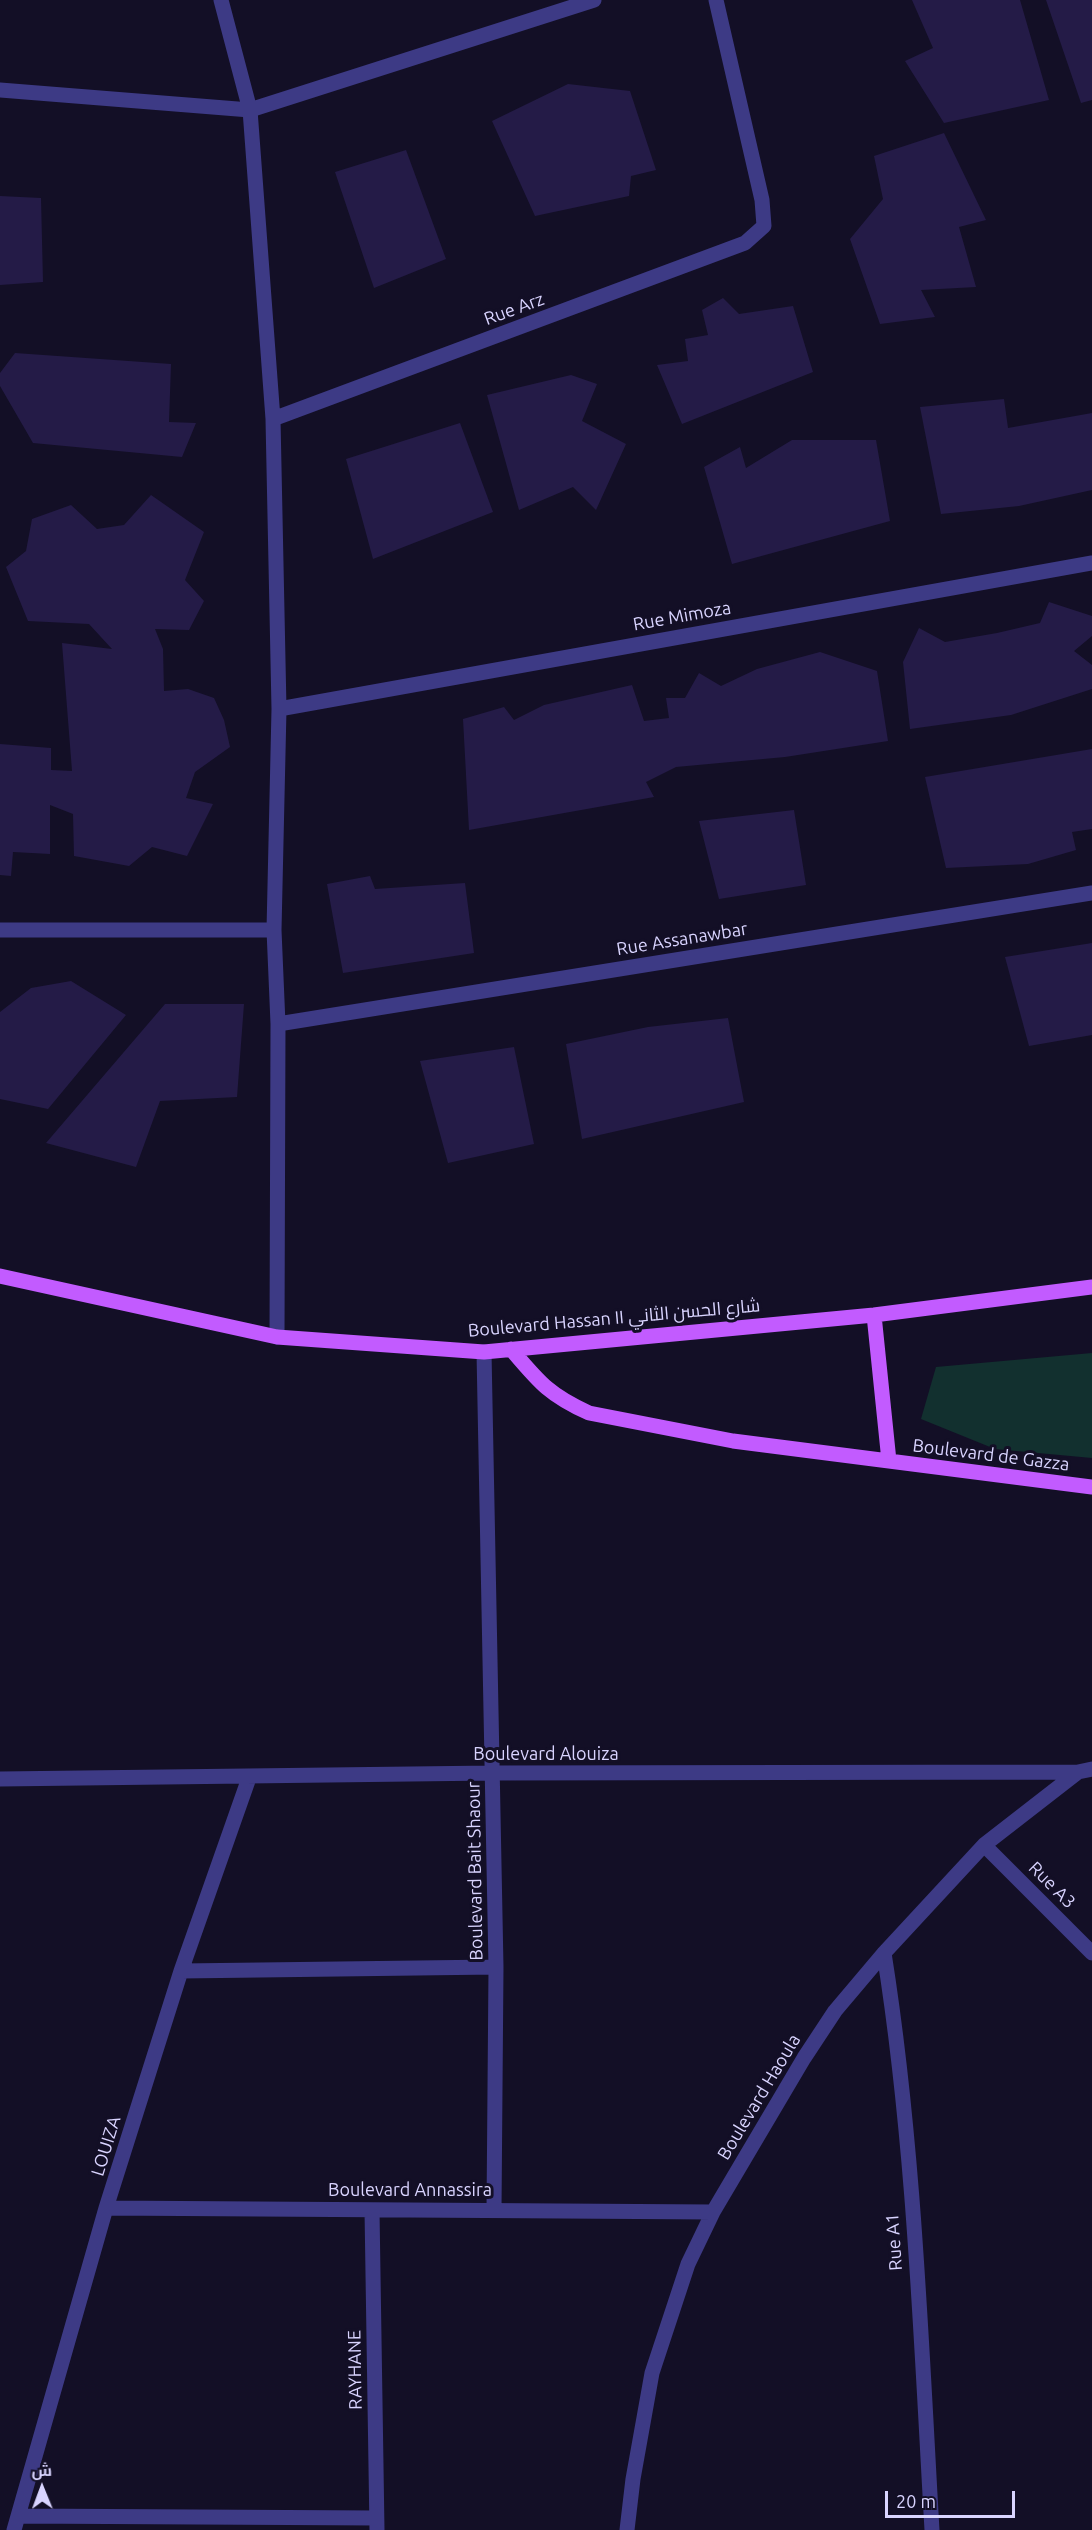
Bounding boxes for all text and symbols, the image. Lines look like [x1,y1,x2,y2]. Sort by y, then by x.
street label: Rue Arz [481,288,547,330]
street label: Rue Mimoza [631,597,733,635]
street label: Rue Assanawbar [615,918,749,960]
street label: Boulevard Hassan II شارع الحسن الثاني [467,1294,761,1342]
street label: Boulevard de Gazza [911,1435,1071,1475]
street label: Boulevard Alouiza [473,1743,619,1765]
street label: Boulevard Bait Shaour [463,1781,487,1961]
street label: Rue A3 [1024,1857,1080,1913]
street label: Boulevard Haoula [713,2030,805,2164]
street label: LOUIZA [87,2113,125,2179]
street label: Boulevard Annassira [328,2179,492,2201]
street label: Rue A1 [881,2213,907,2271]
street label: RAYHANE [344,2330,366,2410]
north arrow [12,2458,72,2518]
text: ش [31,2461,52,2479]
scale bar [888,2479,1018,2517]
text: 20 m [896,2491,936,2511]

